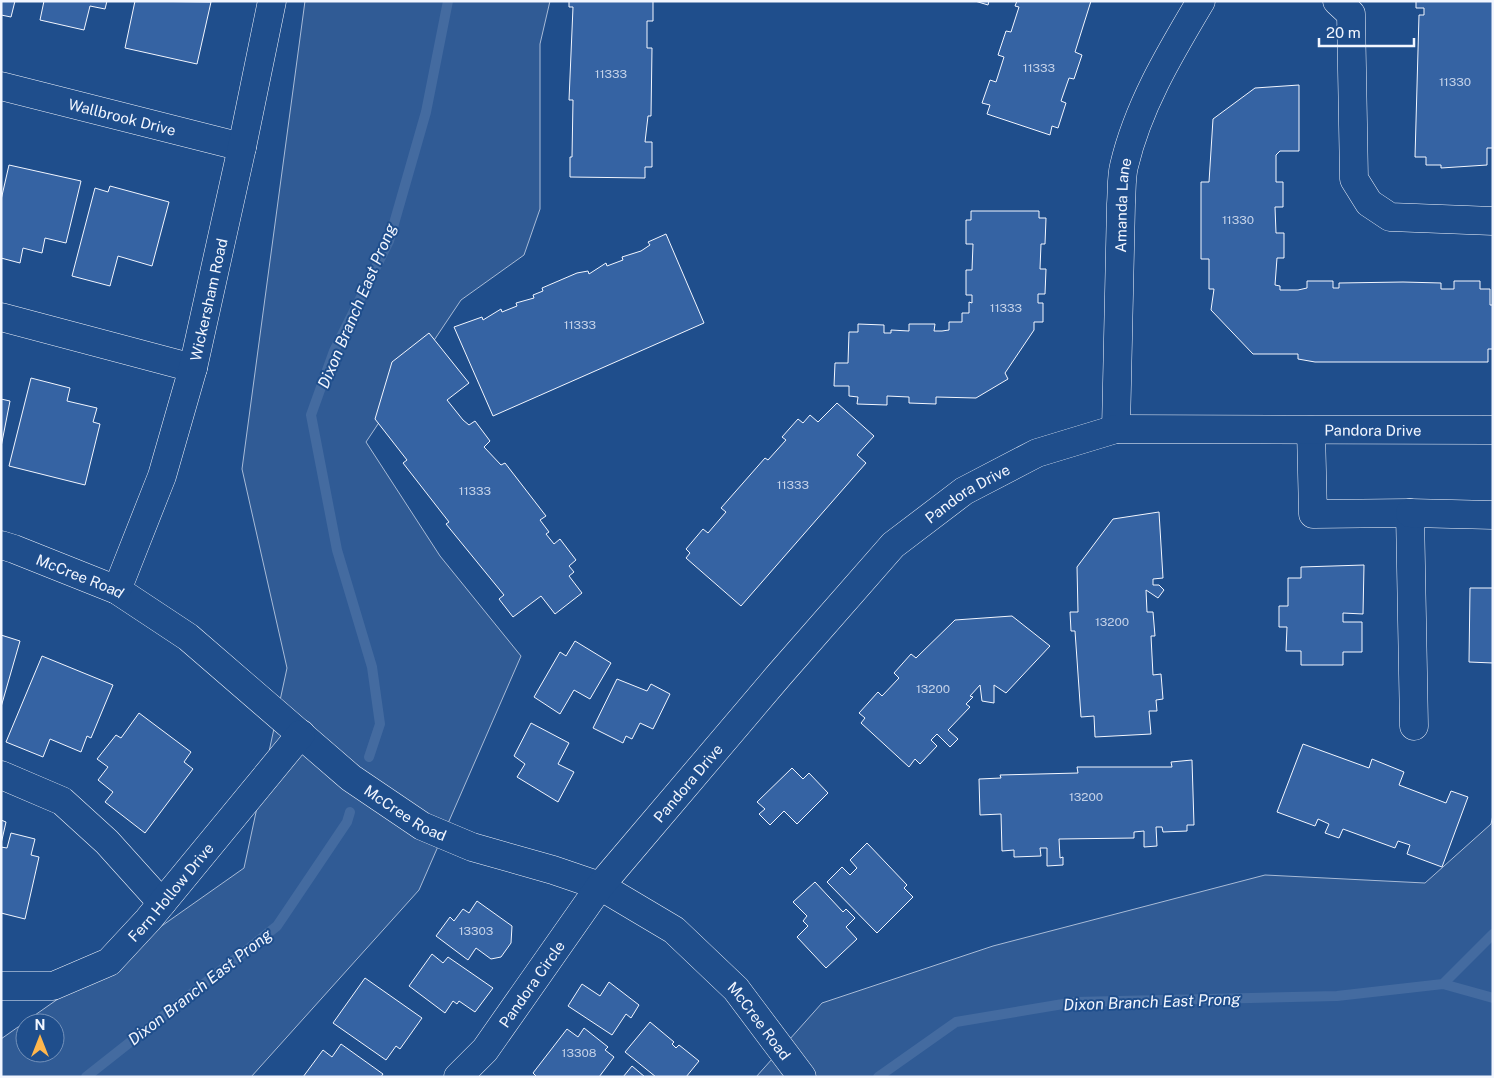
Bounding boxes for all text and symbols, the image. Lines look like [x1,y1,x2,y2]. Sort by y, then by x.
scale bar [1319,15,1414,47]
text: 20 m [1326,24,1361,41]
house number: 11333 [1023,61,1055,75]
house number: 11333 [595,67,627,81]
house number: 11330 [1439,75,1471,89]
street label: Wallbrook Drive [67,95,178,138]
street label: Amanda Lane [1111,156,1134,253]
house number: 11330 [1222,213,1254,227]
water label: Dixon Branch East Prong [314,220,401,391]
street label: Wickersham Road [186,237,230,363]
house number: 11333 [990,301,1022,315]
house number: 11333 [564,318,596,332]
street label: Pandora Drive [1324,421,1422,438]
street label: Pandora Drive [922,460,1013,526]
house number: 11333 [777,478,809,492]
house number: 11333 [459,484,491,498]
street label: McCree Road [34,550,128,601]
house number: 13200 [1095,615,1129,629]
house number: 13200 [916,682,950,696]
street label: Pandora Drive [650,740,726,825]
street label: McCree Road [361,781,449,844]
house number: 13200 [1069,790,1103,804]
street label: Fern Hollow Drive [124,839,216,945]
house number: 13303 [459,924,493,938]
water label: Dixon Branch East Prong [124,925,276,1049]
street label: Pandora Circle [495,937,568,1030]
street label: McCree Road [725,978,795,1063]
water label: Dixon Branch East Prong [1063,989,1241,1015]
north arrow [15,1013,65,1063]
text: N [35,1017,45,1033]
house number: 13308 [562,1046,597,1060]

